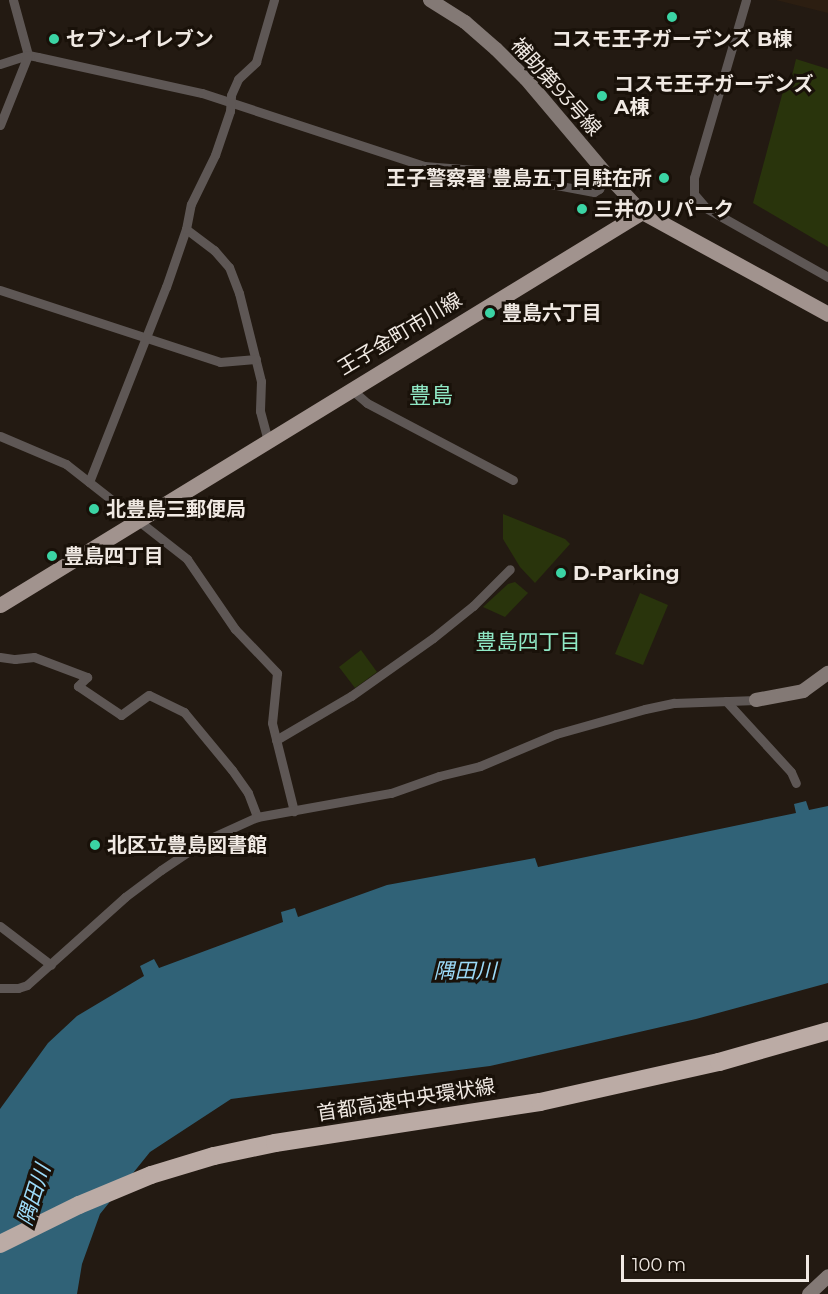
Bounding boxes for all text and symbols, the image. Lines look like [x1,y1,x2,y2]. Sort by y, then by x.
marker: コスモ王子ガーデンズ B棟 [665,10,679,24]
place label: セブン-イレブン [66,27,214,51]
place label: コスモ王子ガーデンズ B棟 [552,27,792,51]
marker: セブン-イレブン [47,32,61,46]
street label: 補助第93号線 [506,33,606,141]
place label: コスモ王子ガーデンズ A棟 [614,72,814,119]
marker: コスモ王子ガーデンズ A棟 [595,89,609,103]
place label: 王子警察署 豊島五丁目駐在所 [386,166,652,190]
marker: 王子警察署 豊島五丁目駐在所 [657,171,671,185]
place label: 三井のリパーク [594,197,734,221]
marker: 三井のリパーク [575,202,589,216]
street label: 王子金町市川線 [334,288,466,380]
place label: 豊島六丁目 [502,301,602,325]
marker: 豊島六丁目 [483,306,497,320]
district label: 豊島 [409,383,453,409]
place label: 北豊島三郵便局 [106,497,246,521]
marker: 北豊島三郵便局 [87,502,101,516]
place label: 豊島四丁目 [64,544,164,568]
marker: 豊島四丁目 [45,549,59,563]
place label: D-Parking [573,561,680,585]
marker: D-Parking [554,566,568,580]
district label: 豊島四丁目 [476,629,580,655]
place label: 北区立豊島図書館 [107,833,267,857]
marker: 北区立豊島図書館 [88,838,102,852]
water label: 隅田川 [434,958,496,984]
street label: 首都高速中央環状線 [315,1074,497,1126]
water label: 隅田川 [12,1161,56,1229]
scale bar [624,1243,812,1281]
text: 100 m [632,1254,686,1276]

